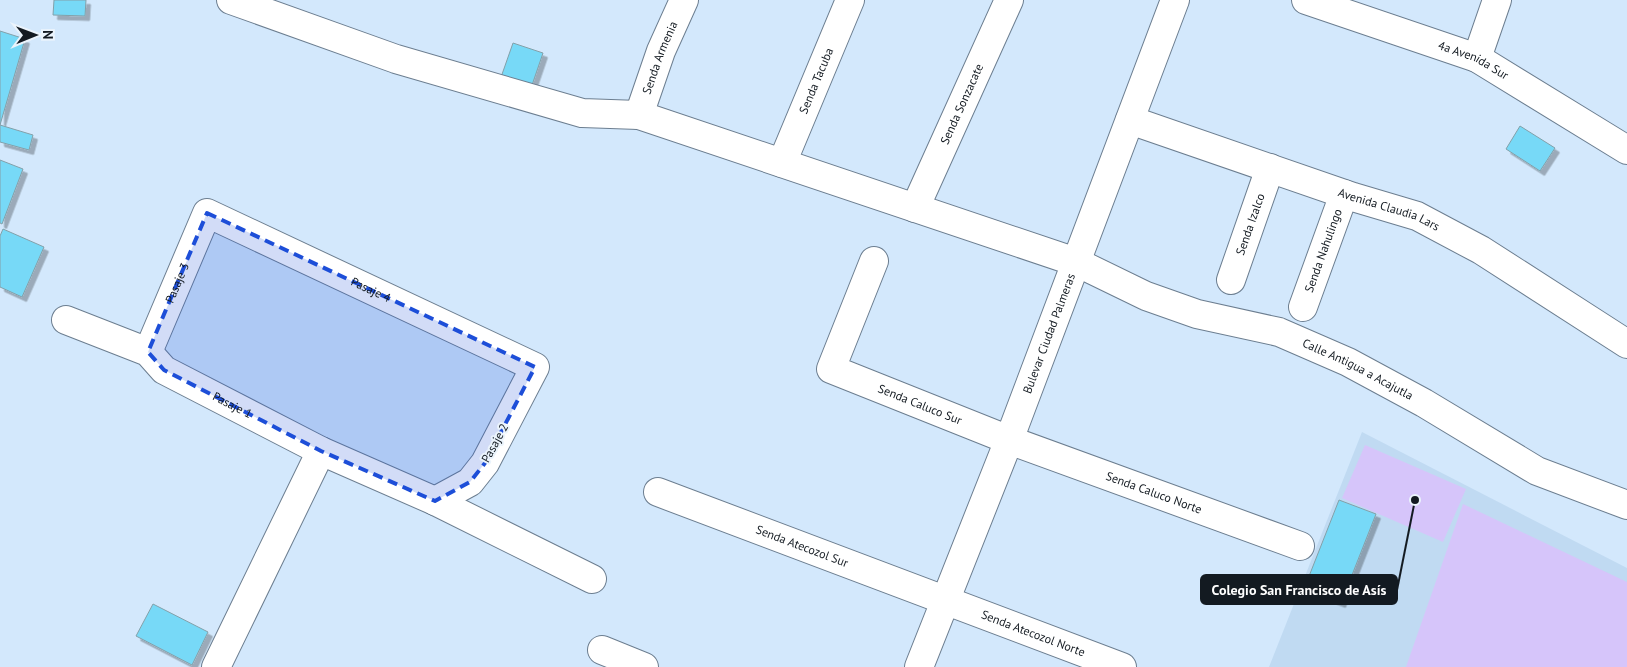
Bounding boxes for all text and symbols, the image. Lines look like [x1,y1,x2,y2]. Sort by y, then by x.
north arrow [10,10,60,60]
street label: Senda Armenia [639,19,680,96]
text: N [39,30,57,40]
street label: 4a Avenida Sur [1436,37,1511,83]
street label: Senda Tacuba [795,45,836,116]
street label: Senda Sonzacate [937,61,986,147]
street label: Avenida Claudia Lars [1336,184,1442,234]
street label: Senda Izalco [1232,191,1268,257]
street label: Senda Nahulingo [1301,207,1345,294]
street label: Pasaje 3 [162,260,192,305]
street label: Bulevar Ciudad Palmeras [1019,271,1078,396]
street label: Pasaje 4 [349,274,394,305]
street label: Calle Antigua a Acajutla [1300,335,1416,403]
street label: Senda Caluco Sur [876,381,964,427]
street label: Pasaje 1 [210,388,255,421]
street label: Pasaje 2 [478,421,511,465]
street label: Senda Caluco Norte [1104,468,1204,517]
street label: Senda Atecozol Sur [754,522,851,570]
callout: Colegio San Francisco de Asís [1201,575,1397,604]
text: Colegio San Francisco de Asís [1212,581,1386,599]
street label: Senda Atecozol Norte [979,607,1087,659]

